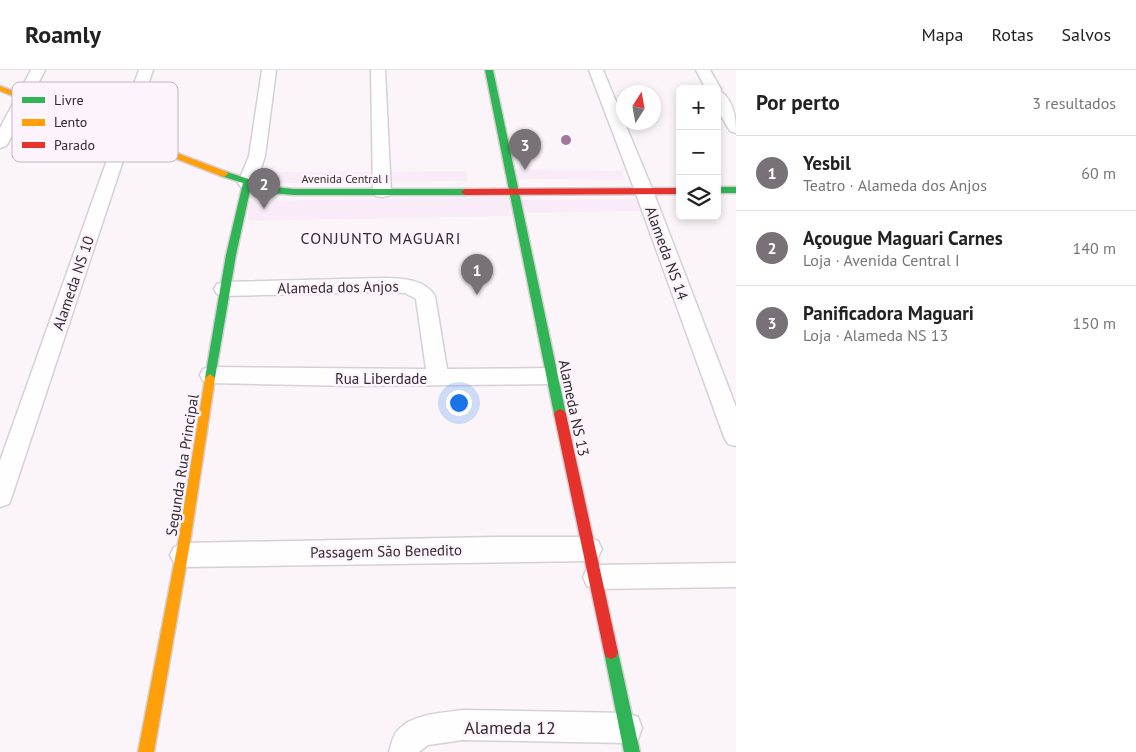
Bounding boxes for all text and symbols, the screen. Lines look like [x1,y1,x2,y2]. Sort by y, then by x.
text: Roamly [25,19,101,50]
text: Mapa [922,23,963,46]
text: Rotas [991,23,1034,46]
text: Salvos [1062,23,1111,46]
legend [12,82,178,162]
north arrow [616,85,661,130]
map controls [676,85,721,220]
button: + [676,85,721,130]
text: Por perto [756,89,840,116]
text: Livre [54,91,84,109]
text: 3 resultados [1032,93,1116,113]
text: Lento [54,113,87,131]
pin: 3 [509,129,541,170]
button: − [676,130,721,175]
text: Parado [54,136,95,154]
text: Yesbil [803,151,851,175]
text: 1 [767,163,777,183]
text: 60 m [1081,163,1116,183]
pin: 2 [248,168,280,209]
street label: Avenida Central I [301,171,389,186]
button: layers [676,175,721,220]
text: Teatro · Alameda dos Anjos [803,175,987,195]
street label: Alameda NS 14 [641,204,693,302]
text: Açougue Maguari Carnes [803,226,1003,250]
district label: CONJUNTO MAGUARI [301,228,462,248]
street label: Alameda NS 10 [48,233,98,333]
text: 2 [767,238,777,258]
text: 140 m [1073,238,1116,258]
text: Loja · Avenida Central I [803,250,960,270]
pin: 1 [461,254,493,295]
street label: Alameda dos Anjos [277,276,399,298]
text: Panificadora Maguari [803,301,974,325]
text: 3 [767,313,777,333]
text: 150 m [1073,313,1116,333]
text: Loja · Alameda NS 13 [803,325,948,345]
street label: Alameda NS 13 [554,358,594,458]
street label: Rua Liberdade [335,369,427,388]
your location [446,390,472,416]
street label: Segunda Rua Principal [161,392,203,537]
street label: Passagem São Benedito [310,540,462,562]
street label: Alameda 12 [464,716,556,739]

